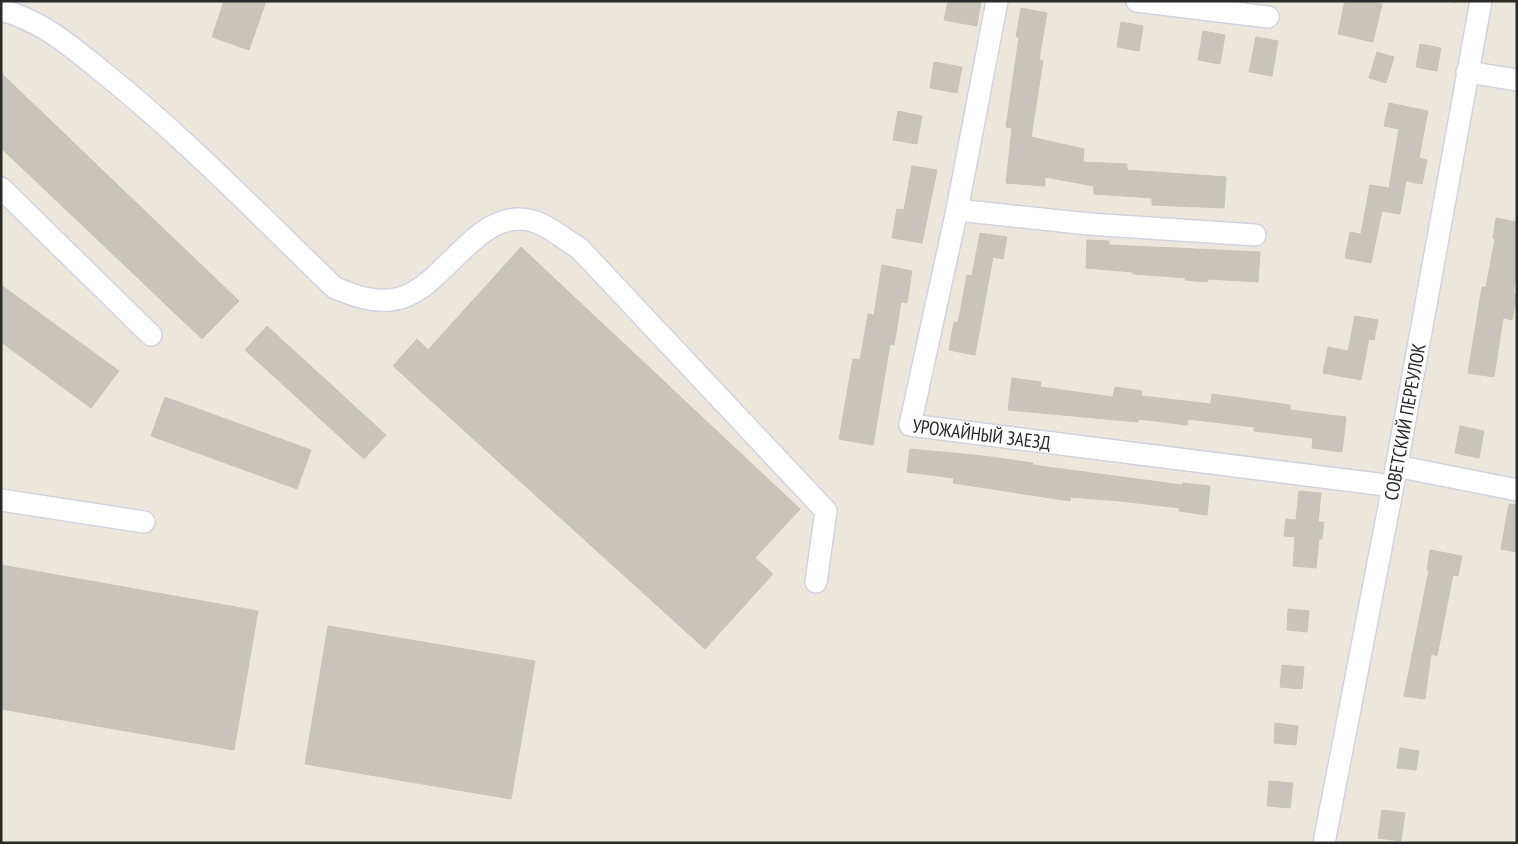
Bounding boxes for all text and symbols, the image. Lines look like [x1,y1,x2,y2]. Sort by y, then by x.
street label: СОВЕТСКИЙ ПЕРЕУЛОК [1379,341,1431,502]
street label: УРОЖАЙНЫЙ ЗАЕЗД [911,413,1052,455]

